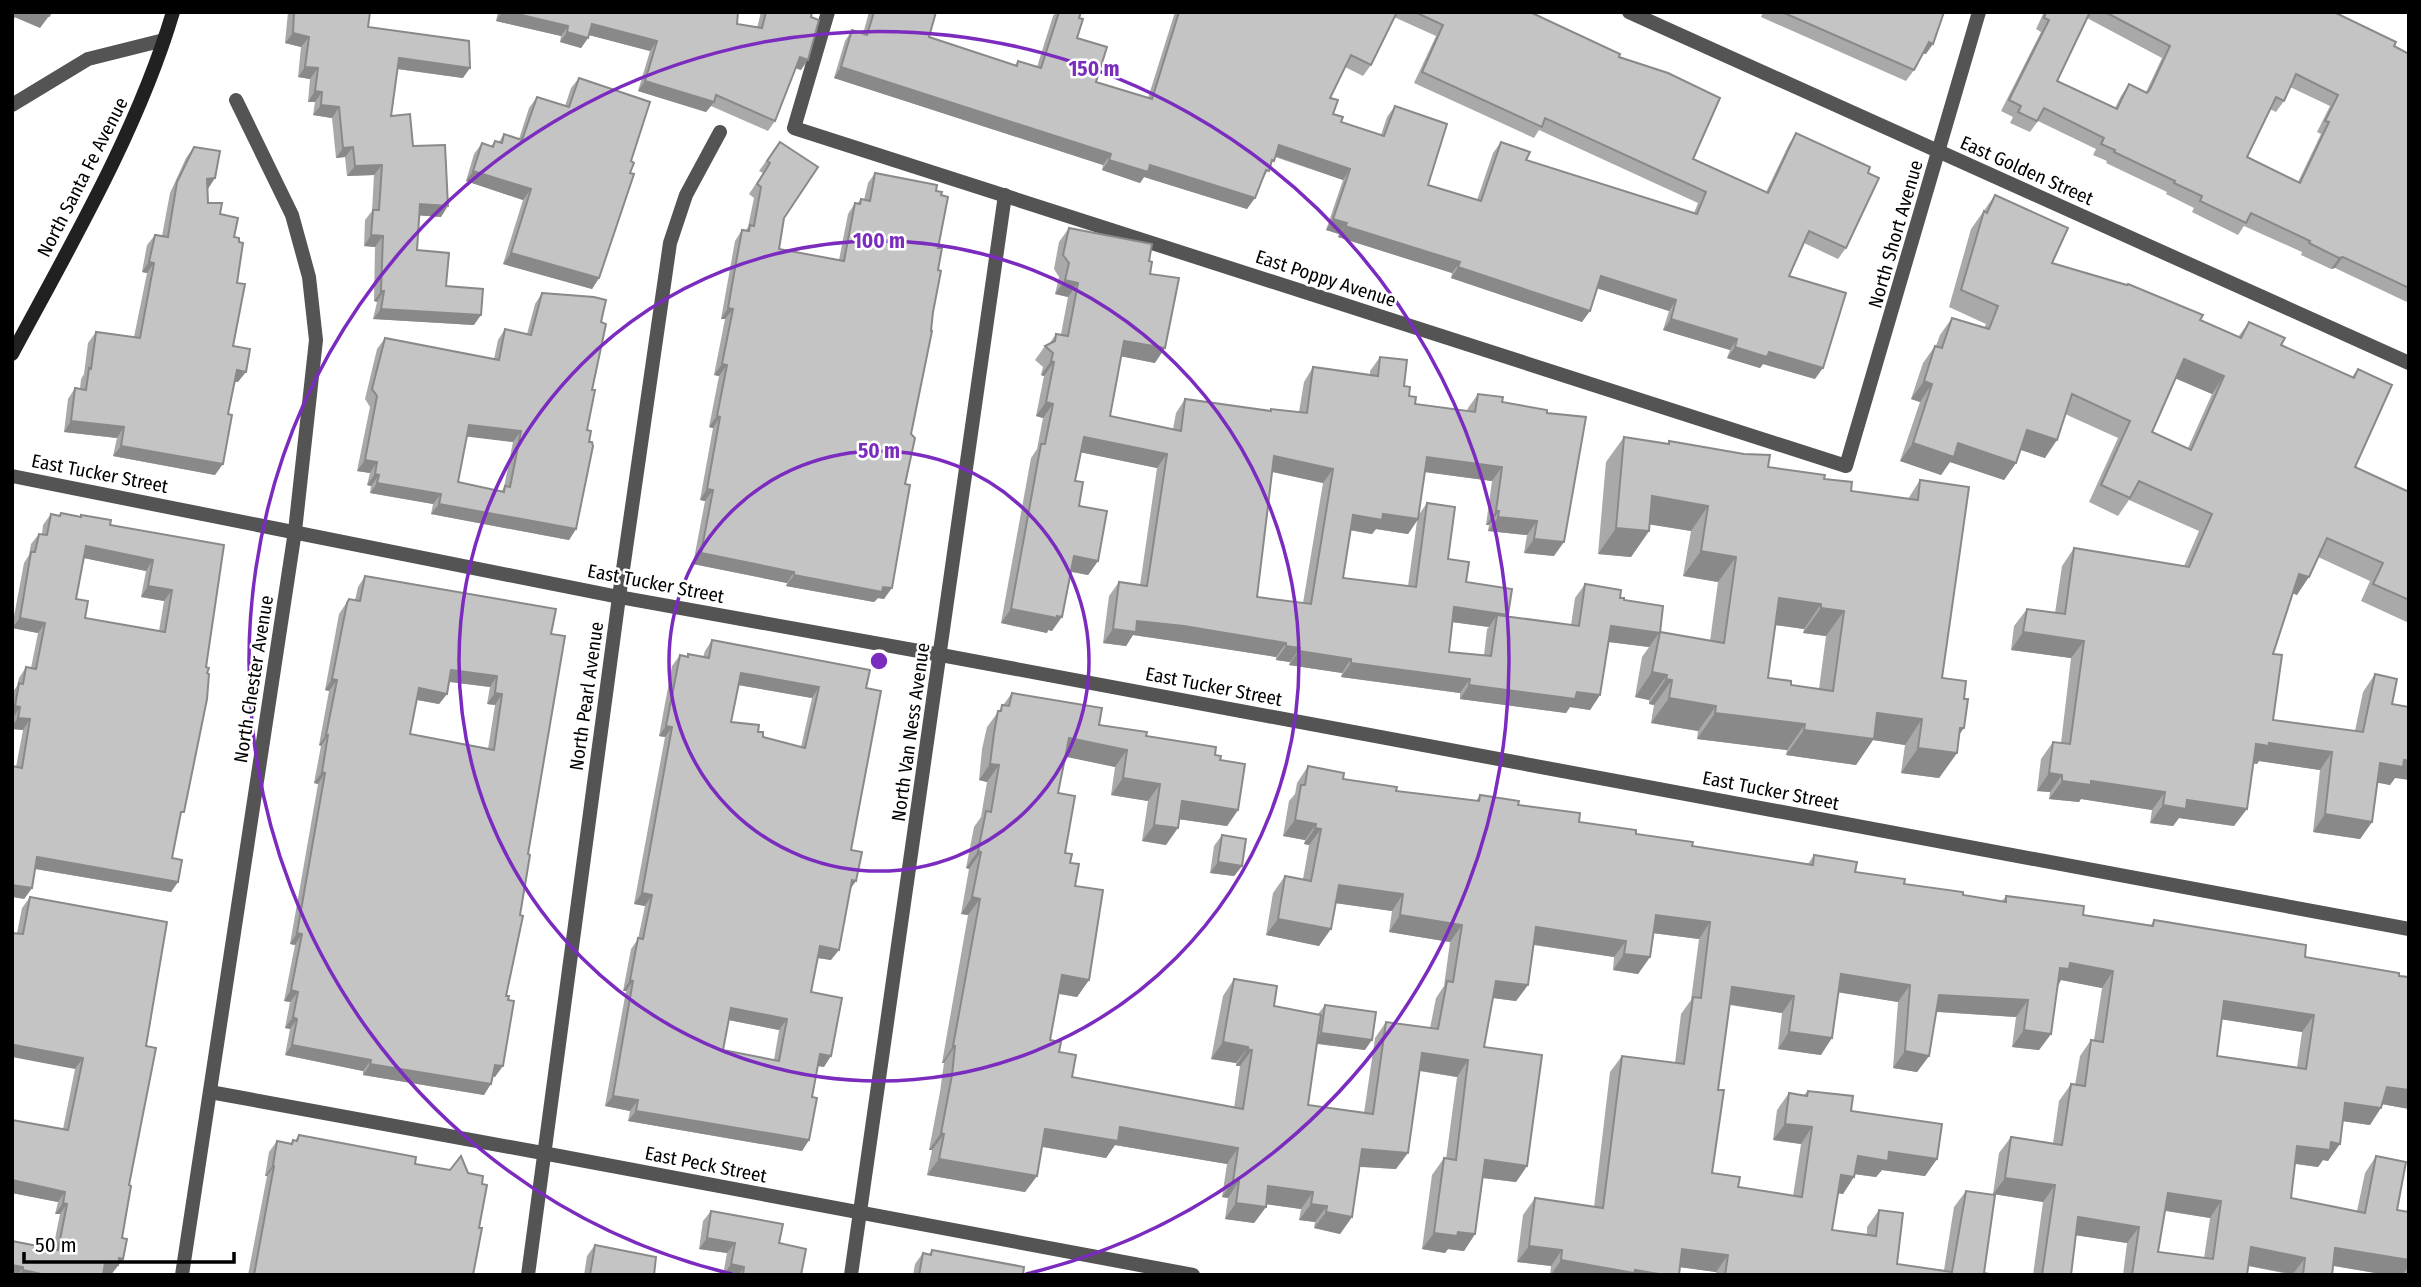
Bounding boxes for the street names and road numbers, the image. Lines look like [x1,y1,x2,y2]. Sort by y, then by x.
street label: North Santa Fe Avenue [32,94,133,261]
street label: East Golden Street [1957,131,2098,210]
street label: North Short Avenue [1863,158,1928,311]
street label: East Poppy Avenue [1253,245,1399,312]
street label: East Tucker Street [30,449,171,498]
street label: East Tucker Street [586,559,727,608]
street label: North Chester Avenue [229,594,278,765]
street label: North Pearl Avenue [565,620,608,772]
street label: North Van Ness Avenue [887,641,934,823]
street label: East Tucker Street [1144,662,1285,711]
street label: East Tucker Street [1701,766,1842,815]
street label: East Peck Street [643,1141,770,1188]

